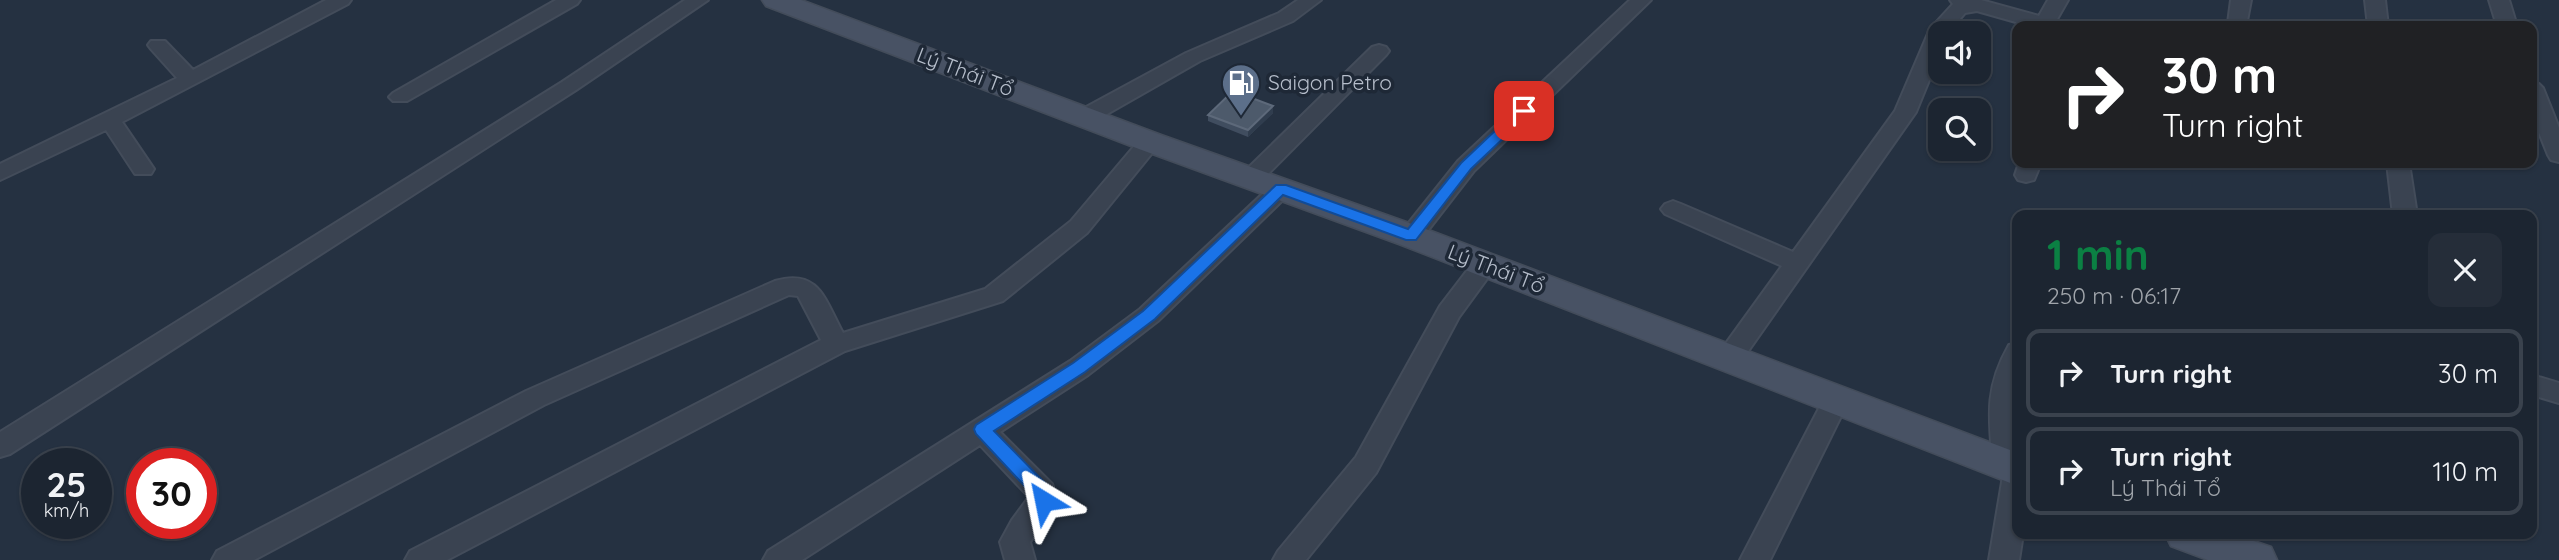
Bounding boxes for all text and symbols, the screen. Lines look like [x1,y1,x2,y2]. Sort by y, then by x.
map controls [1928,21,1991,161]
button: sound [1928,21,1991,84]
street label: Lý Thái Tổ [913,41,1017,101]
text: 30 m [2162,44,2277,105]
icon: right [2047,49,2138,140]
fuel station icon: Saigon Petro [1220,62,1262,117]
place label: Saigon Petro [1268,69,1392,95]
pin [1494,81,1554,141]
icon: arrive [1505,92,1543,130]
button: search [1928,98,1991,161]
text: Turn right [2162,105,2303,145]
text: 1 min [2047,228,2149,281]
button: close [2428,233,2502,307]
street label: Lý Thái Tổ [1444,238,1548,298]
text: 250 m · 06:17 [2047,281,2181,310]
icon: right [2051,354,2089,392]
text: Turn right [2110,357,2232,390]
text: 30 m [2438,357,2498,390]
text: Turn right [2110,440,2232,473]
speed limit sign: 30 [126,448,217,539]
icon: right [2051,452,2089,490]
text: 110 m [2432,455,2498,488]
text: 25 [46,462,87,506]
position arrow [1007,464,1081,538]
text: Lý Thái Tổ [2110,473,2221,502]
text: km/h [44,499,89,522]

